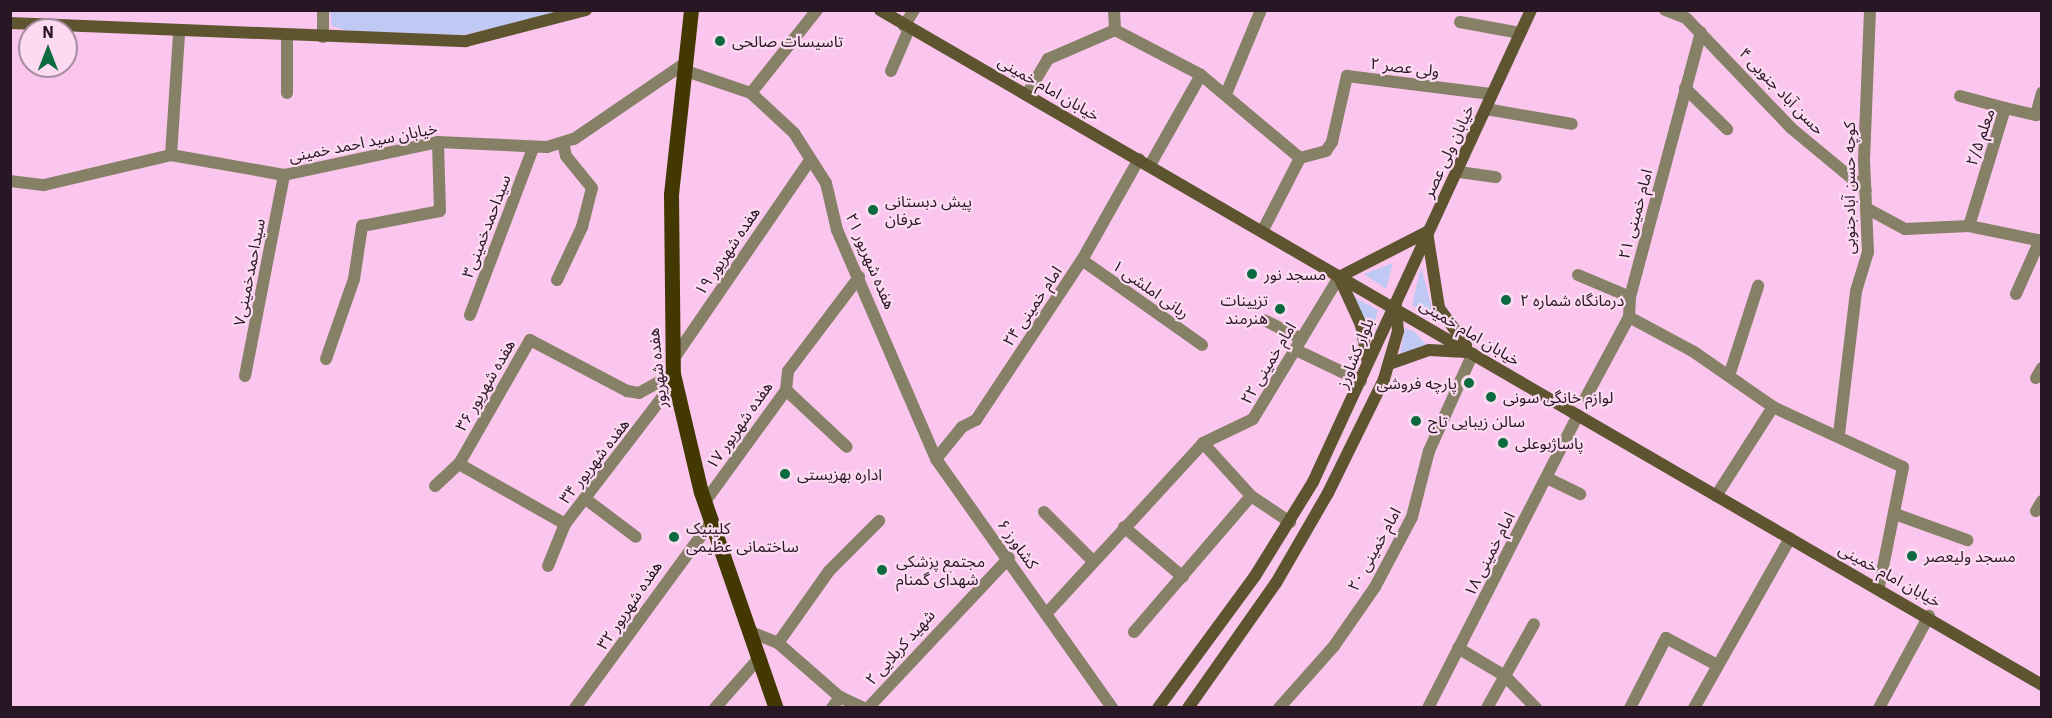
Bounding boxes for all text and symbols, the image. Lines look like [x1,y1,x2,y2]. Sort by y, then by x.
north arrow [18,18,78,78]
text: N [42,22,54,42]
place label: تاسیسات صالحی [732,31,843,51]
marker: تاسیسات صالحی [713,34,727,48]
street label: حسن آباد جنوبی ۴ [1735,43,1829,139]
street label: خیابان امام خمینی [995,51,1103,125]
street label: ولی عصر ۲ [1369,53,1441,81]
street label: خیابان ولی عصر [1418,102,1478,200]
street label: معلم ۲/۵ [1961,106,1999,168]
street label: خیابان سید احمد خمینی [287,118,439,166]
street label: کوچه حسن آبادجنوبی [1839,122,1859,254]
street label: امام خمینی ۲۱ [1614,167,1656,261]
street label: سیداحمدخمینی۳ [457,172,515,280]
place label: پیش دبستانی عرفان [885,191,972,229]
street label: هفده شهریور ۱۹ [690,203,764,299]
marker: پیش دبستانی عرفان [866,203,880,217]
street label: هفده شهریور ۲۱ [842,210,900,312]
street label: سیداحمدخمینی۷ [229,217,269,327]
street label: ربانی املشی ۱ [1109,255,1193,323]
street label: امام خمینی ۲۴ [998,262,1066,350]
place label: مسجد نور [1264,264,1326,284]
marker: مسجد نور [1245,267,1259,281]
place label: تزیینات هنرمند [1221,290,1268,328]
place label: درمانگاه شماره ۲ [1520,290,1624,310]
marker: درمانگاه شماره ۲ [1497,291,1515,309]
street label: خیابان امام خمینی [1416,294,1524,370]
marker: تزیینات هنرمند [1273,302,1287,316]
street label: بلوار کشاورز [1332,315,1378,391]
street label: امام خمینی ۲۲ [1236,318,1300,408]
street label: هفده شهریور [643,327,671,409]
street label: هفده شهریور ۳۶ [451,336,519,434]
place label: پارچه فروشی [1376,373,1457,393]
marker: پارچه فروشی [1462,376,1476,390]
street label: هفده شهریور ۱۷ [702,377,776,473]
place label: لوازم خانگی سونی [1503,387,1614,407]
marker: لوازم خانگی سونی [1484,390,1498,404]
place label: سالن زیبایی تاج [1428,411,1525,431]
marker: سالن زیبایی تاج [1409,414,1423,428]
street label: هفده شهریور ۳۴ [555,415,633,507]
place label: پاساژبوعلی [1515,433,1584,453]
marker: پاساژبوعلی [1496,436,1510,450]
place label: اداره بهزیستی [797,464,882,484]
marker: اداره بهزیستی [778,467,792,481]
street label: امام خمینی ۲۰ [1343,504,1405,594]
street label: امام خمینی ۱۸ [1459,508,1519,600]
street label: کشاورز ۶ [994,515,1042,573]
place label: کلینیک ساختمانی عظیمی [686,518,799,556]
marker: کلینیک ساختمانی عظیمی [667,530,681,544]
street label: خیابان امام خمینی [1835,539,1945,611]
place label: مسجد ولیعصر [1924,546,2016,566]
marker: مسجد ولیعصر [1905,549,1919,563]
place label: مجتمع پزشکی شهدای گمنام [896,551,985,589]
street label: هفده شهریور ۳۲ [592,557,666,653]
marker: مجتمع پزشکی شهدای گمنام [873,561,891,579]
street label: شهید کربلایی ۲ [861,605,939,689]

